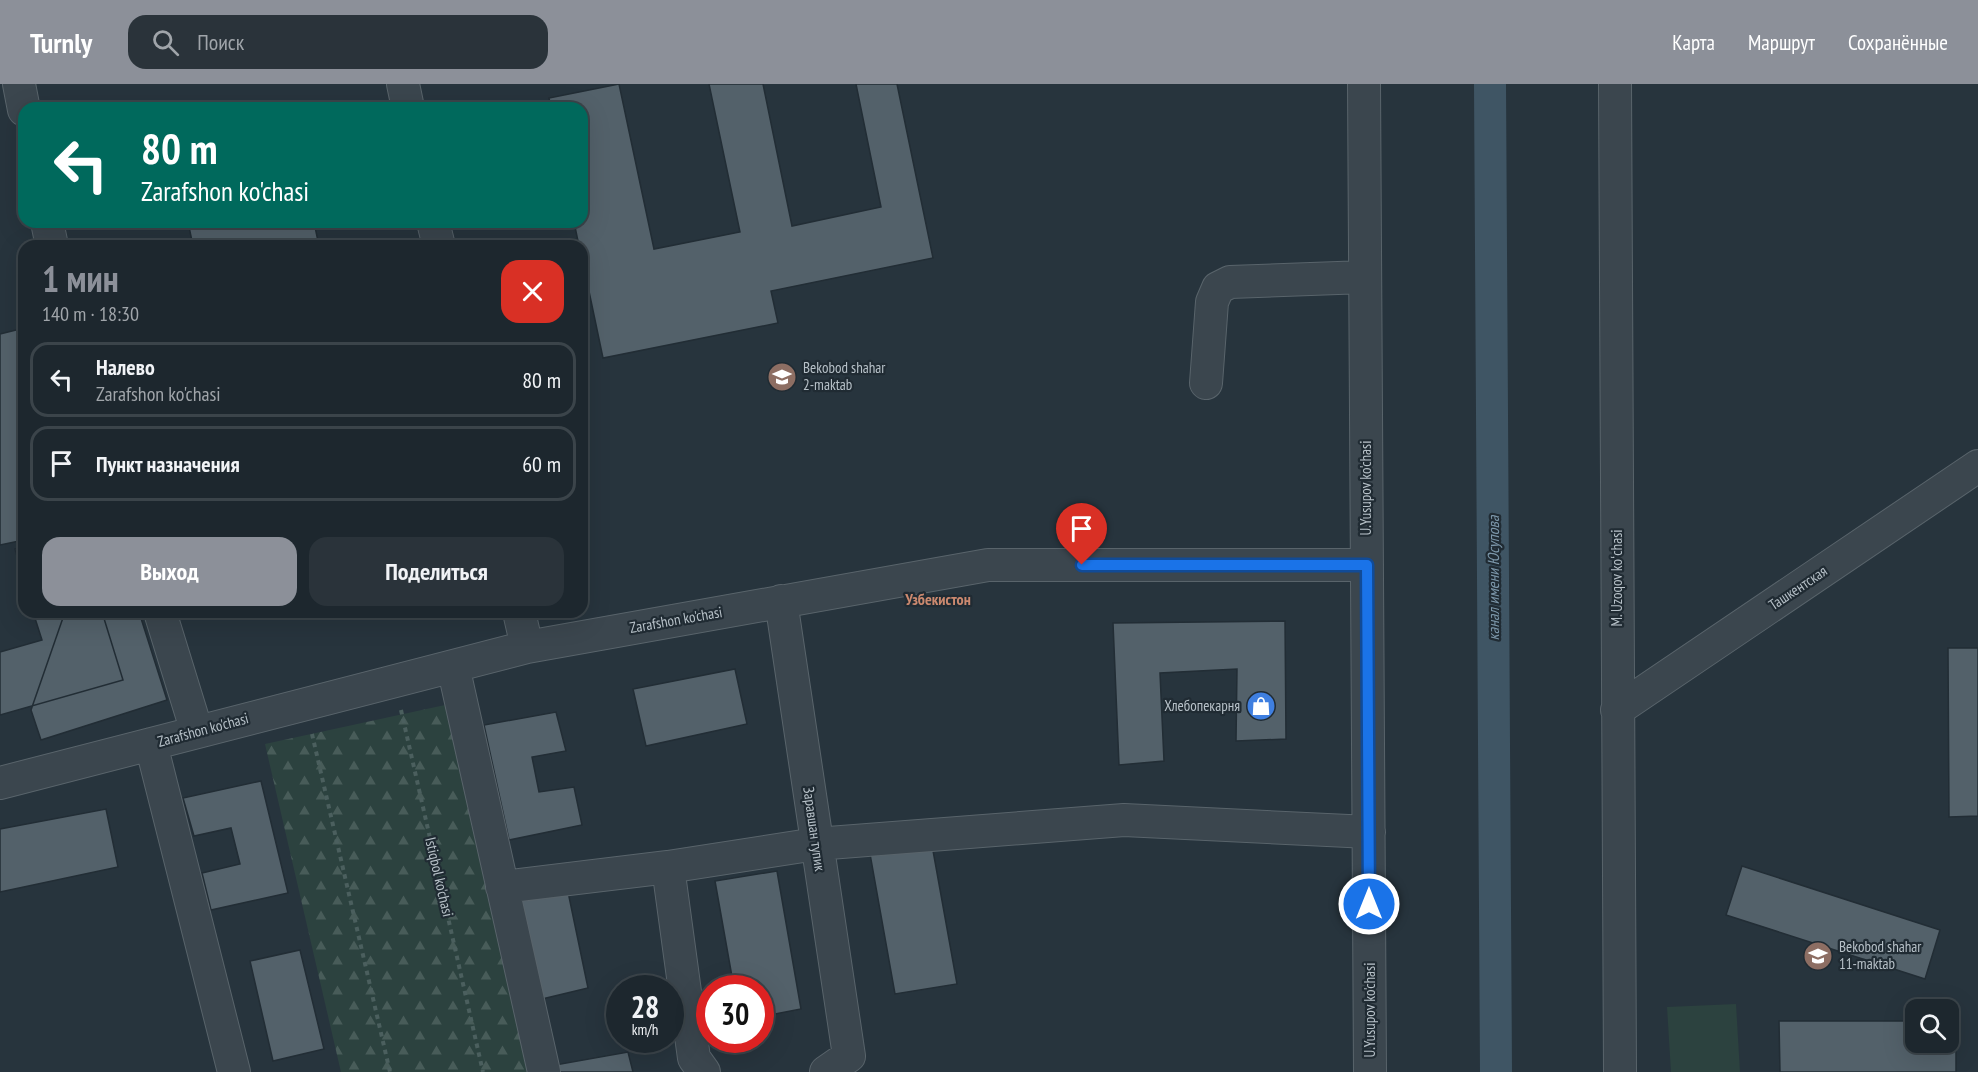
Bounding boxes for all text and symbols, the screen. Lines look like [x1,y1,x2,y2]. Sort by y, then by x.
search box [128,15,548,69]
text: Turnly [30,24,92,61]
icon: search [149,26,182,59]
text: Поиск [197,28,244,56]
text: Карта [1672,29,1715,56]
text: Маршрут [1748,29,1815,56]
text: Сохранённые [1848,29,1948,56]
text: 80 m [141,121,218,176]
icon: left [42,126,120,204]
text: Zarafshon ko'chasi [141,174,309,208]
text: 1 мин [42,255,119,302]
button: close [501,260,564,323]
text: 140 m · 18:30 [42,301,139,327]
text: Налево [96,353,155,381]
place label: Bekobod shahar 2-maktab [803,358,886,394]
school or university icon: Bekobod shahar 2-maktab [766,361,798,393]
icon: left [45,363,78,396]
text: 80 m [522,366,561,394]
text: Zarafshon ko'chasi [96,381,221,407]
street label: U.Yusupov ko'chasi [1356,441,1375,535]
icon: arrive [45,447,78,480]
text: Пункт назначения [96,450,240,478]
text: 60 m [522,450,561,478]
pin [1056,503,1107,565]
icon: arrive [1065,512,1098,545]
water label: канал имени Юсупова [1483,514,1503,640]
street label: M. Uzoqov koʻchasi [1607,529,1626,627]
button: Выход [42,537,297,606]
button: Поделиться [309,537,564,606]
street label: Ташкентская [1765,561,1831,614]
district label: Узбекистон [904,589,971,609]
street label: Zarafshon ko'chasi [628,602,724,637]
shop icon: Хлебопекарня [1245,690,1277,722]
place label: Хлебопекарня [1164,696,1240,715]
street label: Zarafshon ko'chasi [155,708,250,751]
street label: Заравшан тупик [799,786,830,873]
street label: Istiqbol ko'chasi [421,835,458,919]
position arrow [1337,872,1401,936]
place label: Bekobod shahar 11-maktab [1839,937,1922,973]
school or university icon: Bekobod shahar 11-maktab [1802,940,1834,972]
street label: U.Yusupov ko'chasi [1360,963,1379,1057]
speed limit sign: 30 [696,975,774,1053]
text: 28 [631,987,659,1026]
map controls [1905,999,1959,1053]
button: search [1905,999,1959,1053]
text: km/h [632,1020,658,1039]

